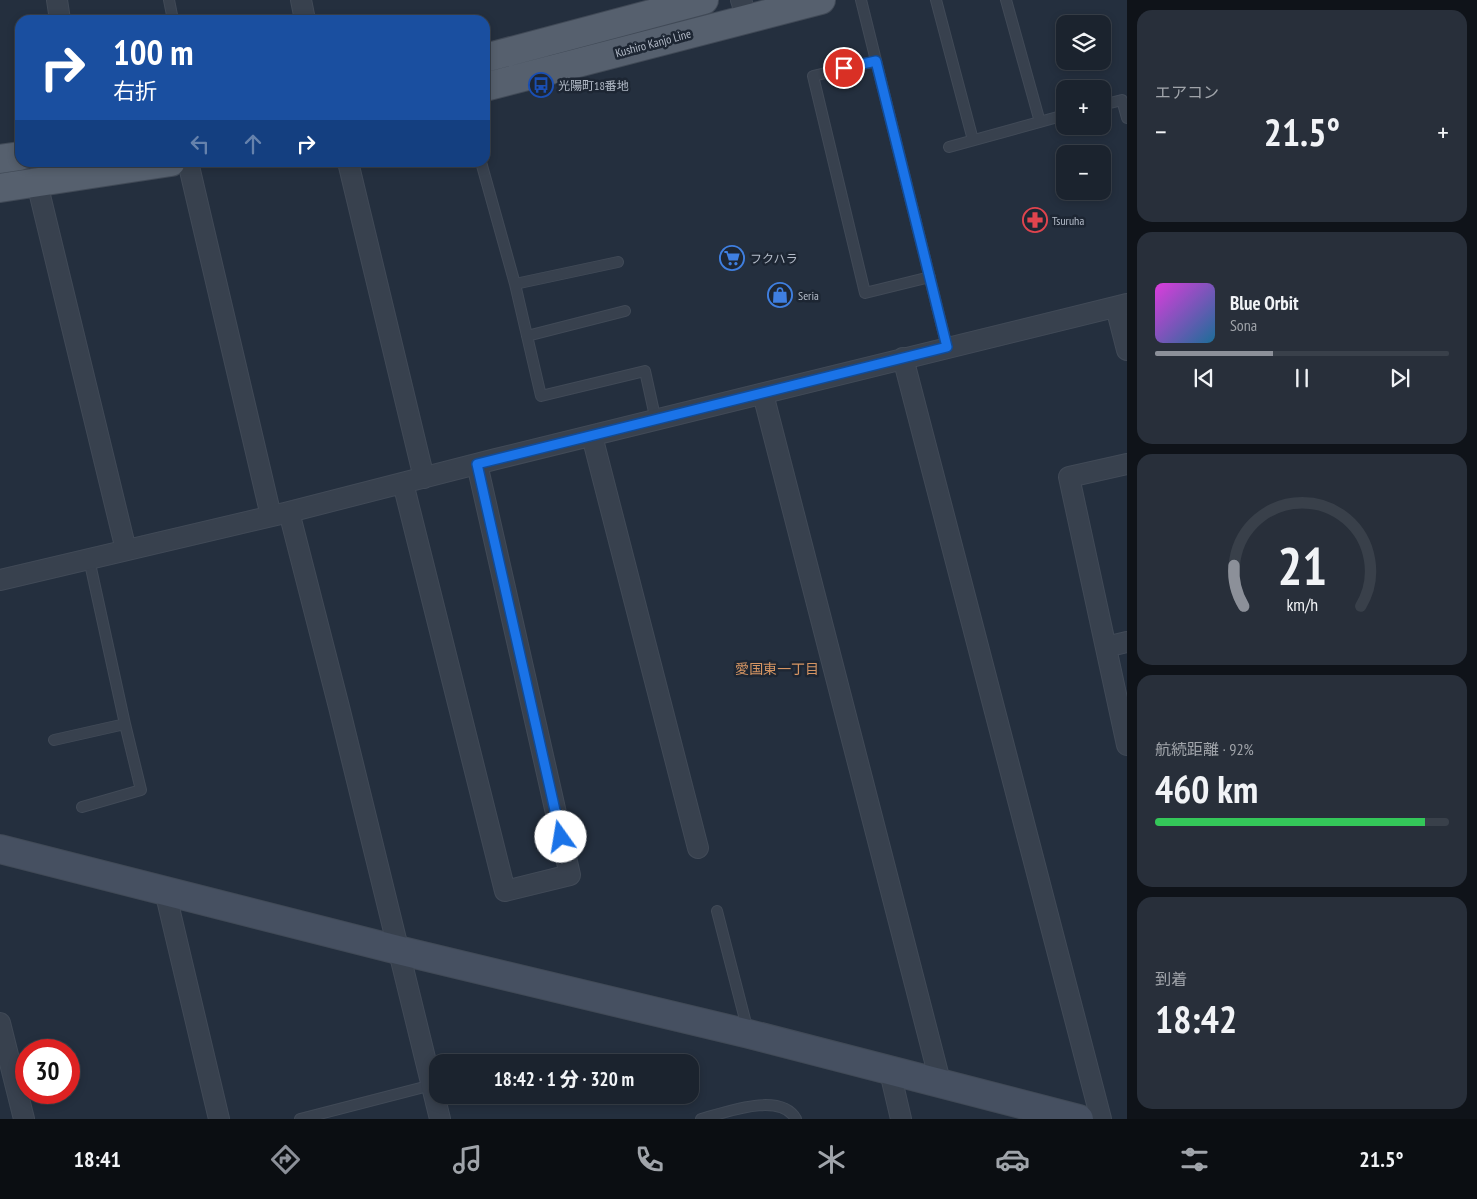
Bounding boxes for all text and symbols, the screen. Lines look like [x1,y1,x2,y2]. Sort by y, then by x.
map controls [1056,15,1111,200]
button: layers [1056,15,1111,70]
street label: Kushiro Kanjo Line [614,26,692,60]
text: 100 m [113,29,194,75]
icon: right [30,35,95,100]
pin [823,47,865,89]
icon: arrive [830,54,858,82]
bus stop icon: 光陽町18番地 [528,72,554,98]
text: 右折 [113,77,157,105]
place label: 光陽町18番地 [558,78,629,93]
button: + [1056,80,1111,135]
text: エアコン [1155,82,1219,102]
text: 21.5° [1264,107,1340,156]
text: − [1155,113,1167,150]
text: + [1437,113,1449,150]
icon: left [186,130,214,158]
icon: ahead [239,130,267,158]
icon: right [292,130,320,158]
button: − [1056,145,1111,200]
pharmacy icon: Tsuruha [1022,207,1048,233]
place label: Tsuruha [1052,213,1084,228]
supermarket icon: フクハラ [719,245,745,271]
place label: フクハラ [750,251,797,266]
shop icon: Seria [767,282,793,308]
place label: Seria [798,288,819,303]
text: Blue Orbit [1230,291,1299,315]
text: Sona [1230,315,1257,335]
icon: previous [1190,364,1218,392]
icon: pause [1288,364,1316,392]
icon: next [1386,364,1414,392]
text: 21 [1277,532,1327,599]
text: km/h [1286,593,1318,616]
district label: 愛国東一丁目 [735,660,819,678]
text: 航続距離 · 92% [1155,739,1254,759]
text: 460 km [1155,764,1258,813]
position arrow [534,810,586,862]
text: 到着 [1155,969,1187,989]
text: 18:42 [1155,994,1237,1043]
speed limit sign: 30 [15,1039,80,1104]
text: 18:42 · 1 分 · 320 m [494,1067,634,1091]
icon: directions [268,1142,303,1177]
icon: music [450,1142,485,1177]
icon: phone [632,1142,667,1177]
icon: climate [814,1142,849,1177]
icon: car [995,1142,1030,1177]
icon: filters [1177,1142,1212,1177]
text: 18:41 [73,1145,121,1173]
text: 21.5° [1359,1145,1404,1173]

